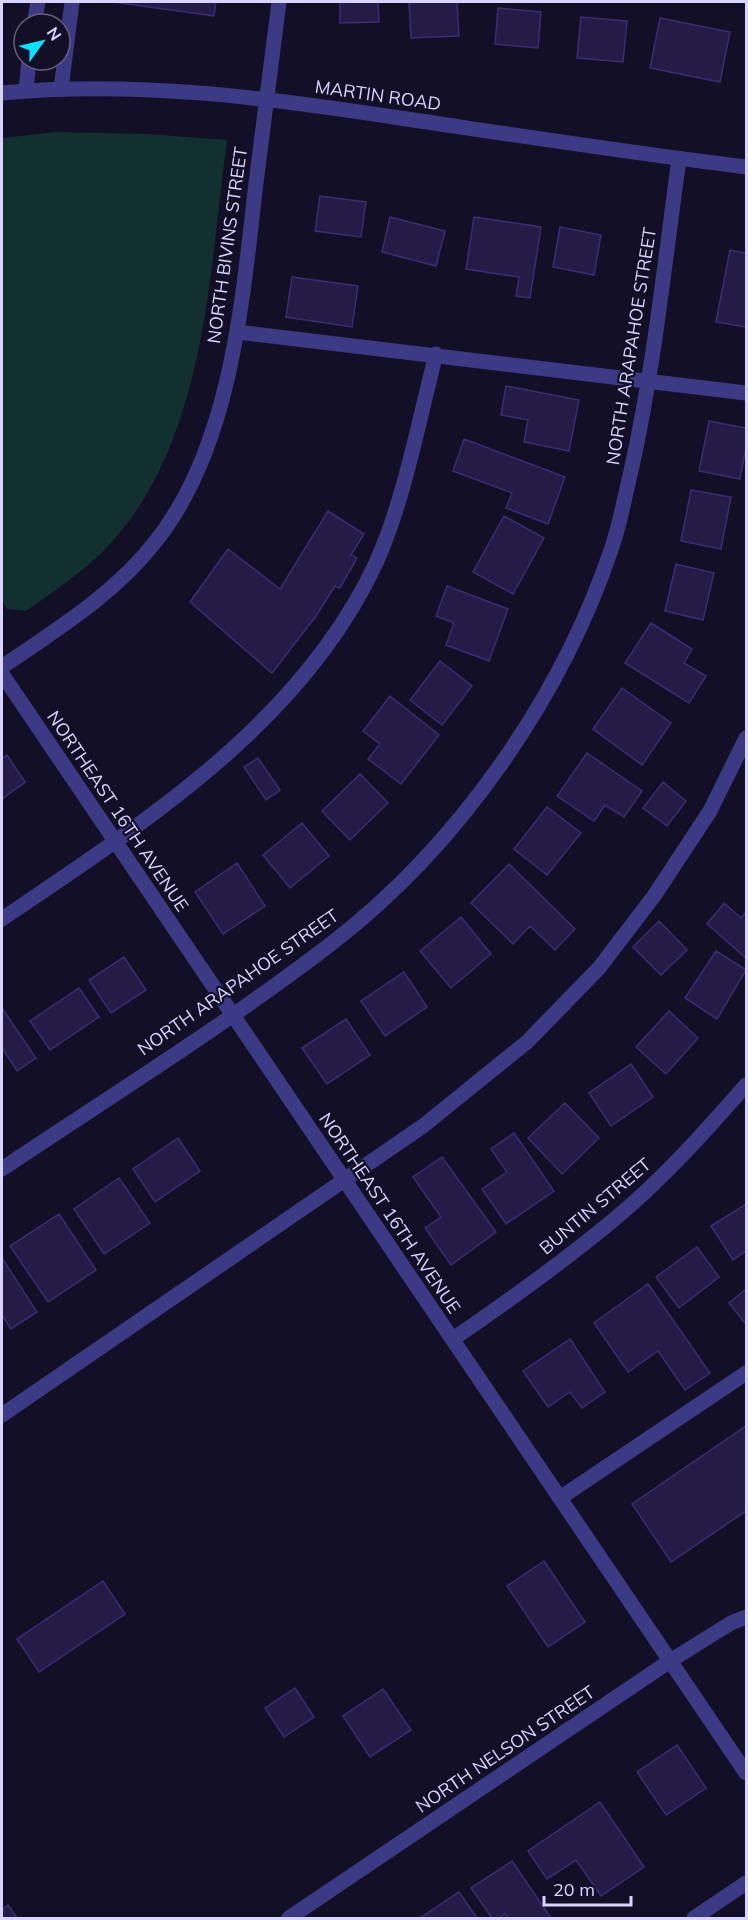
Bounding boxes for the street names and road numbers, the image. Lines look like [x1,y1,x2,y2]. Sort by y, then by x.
street label: MARTIN ROAD [313,75,443,115]
street label: NORTH BIVINS STREET [202,145,252,345]
street label: NORTH ARAPAHOE STREET [601,225,661,466]
street label: NORTHEAST 16TH AVENUE [42,706,194,916]
street label: NORTH ARAPAHOE STREET [133,904,343,1060]
street label: NORTHEAST 16TH AVENUE [314,1108,466,1318]
street label: BUNTIN STREET [535,1153,656,1259]
street label: NORTH NELSON STREET [411,1680,599,1818]

